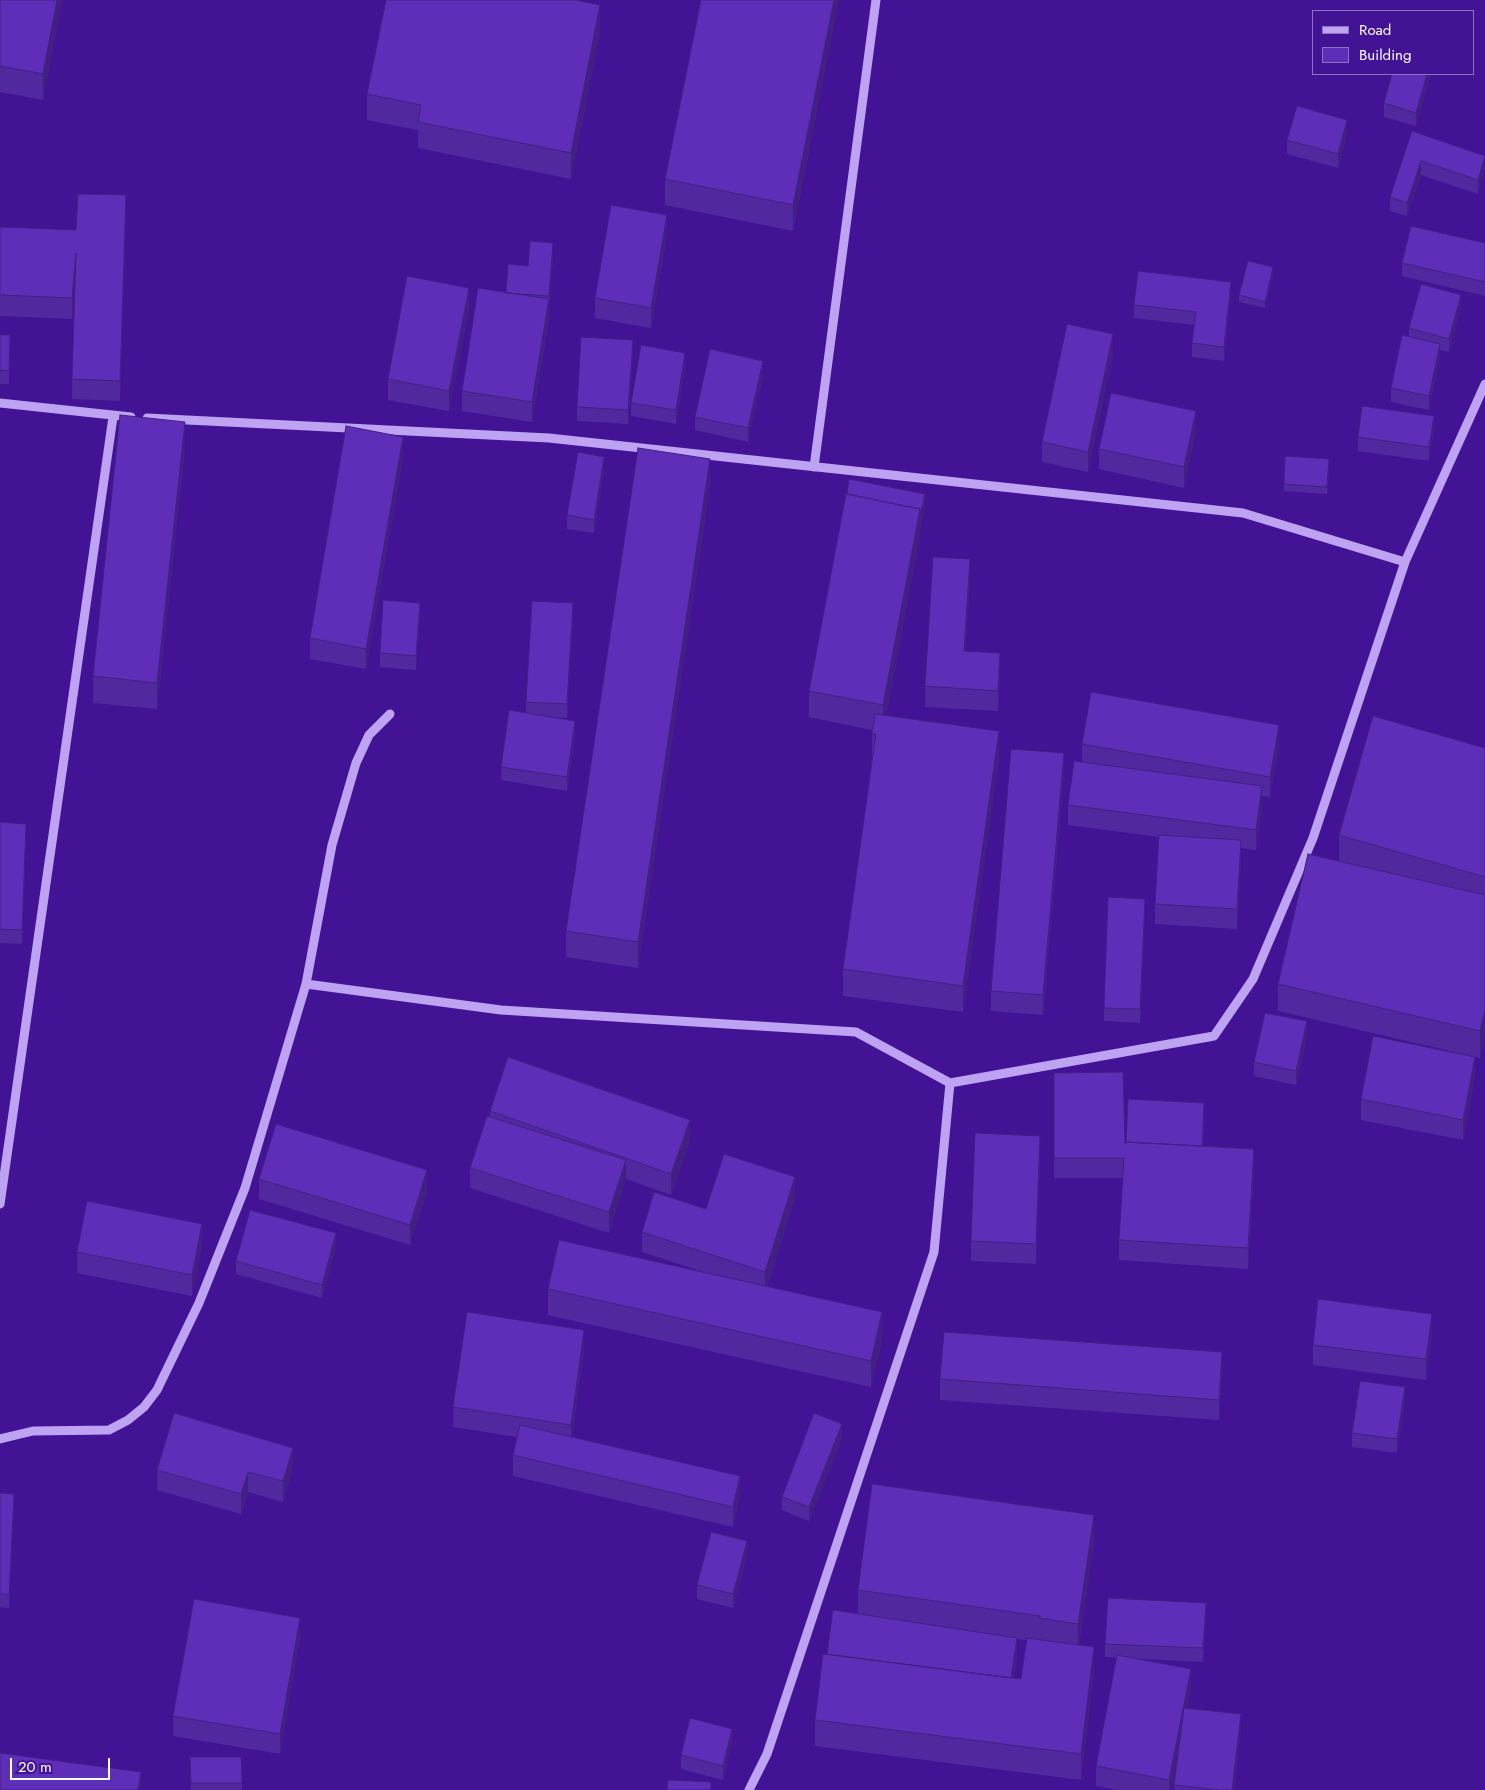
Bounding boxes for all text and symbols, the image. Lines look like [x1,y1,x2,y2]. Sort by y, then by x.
legend [1312,10,1475,75]
text: Road [1359,19,1391,41]
text: Building [1359,44,1411,66]
scale bar [12,1748,112,1780]
text: 20 m [18,1756,52,1778]

